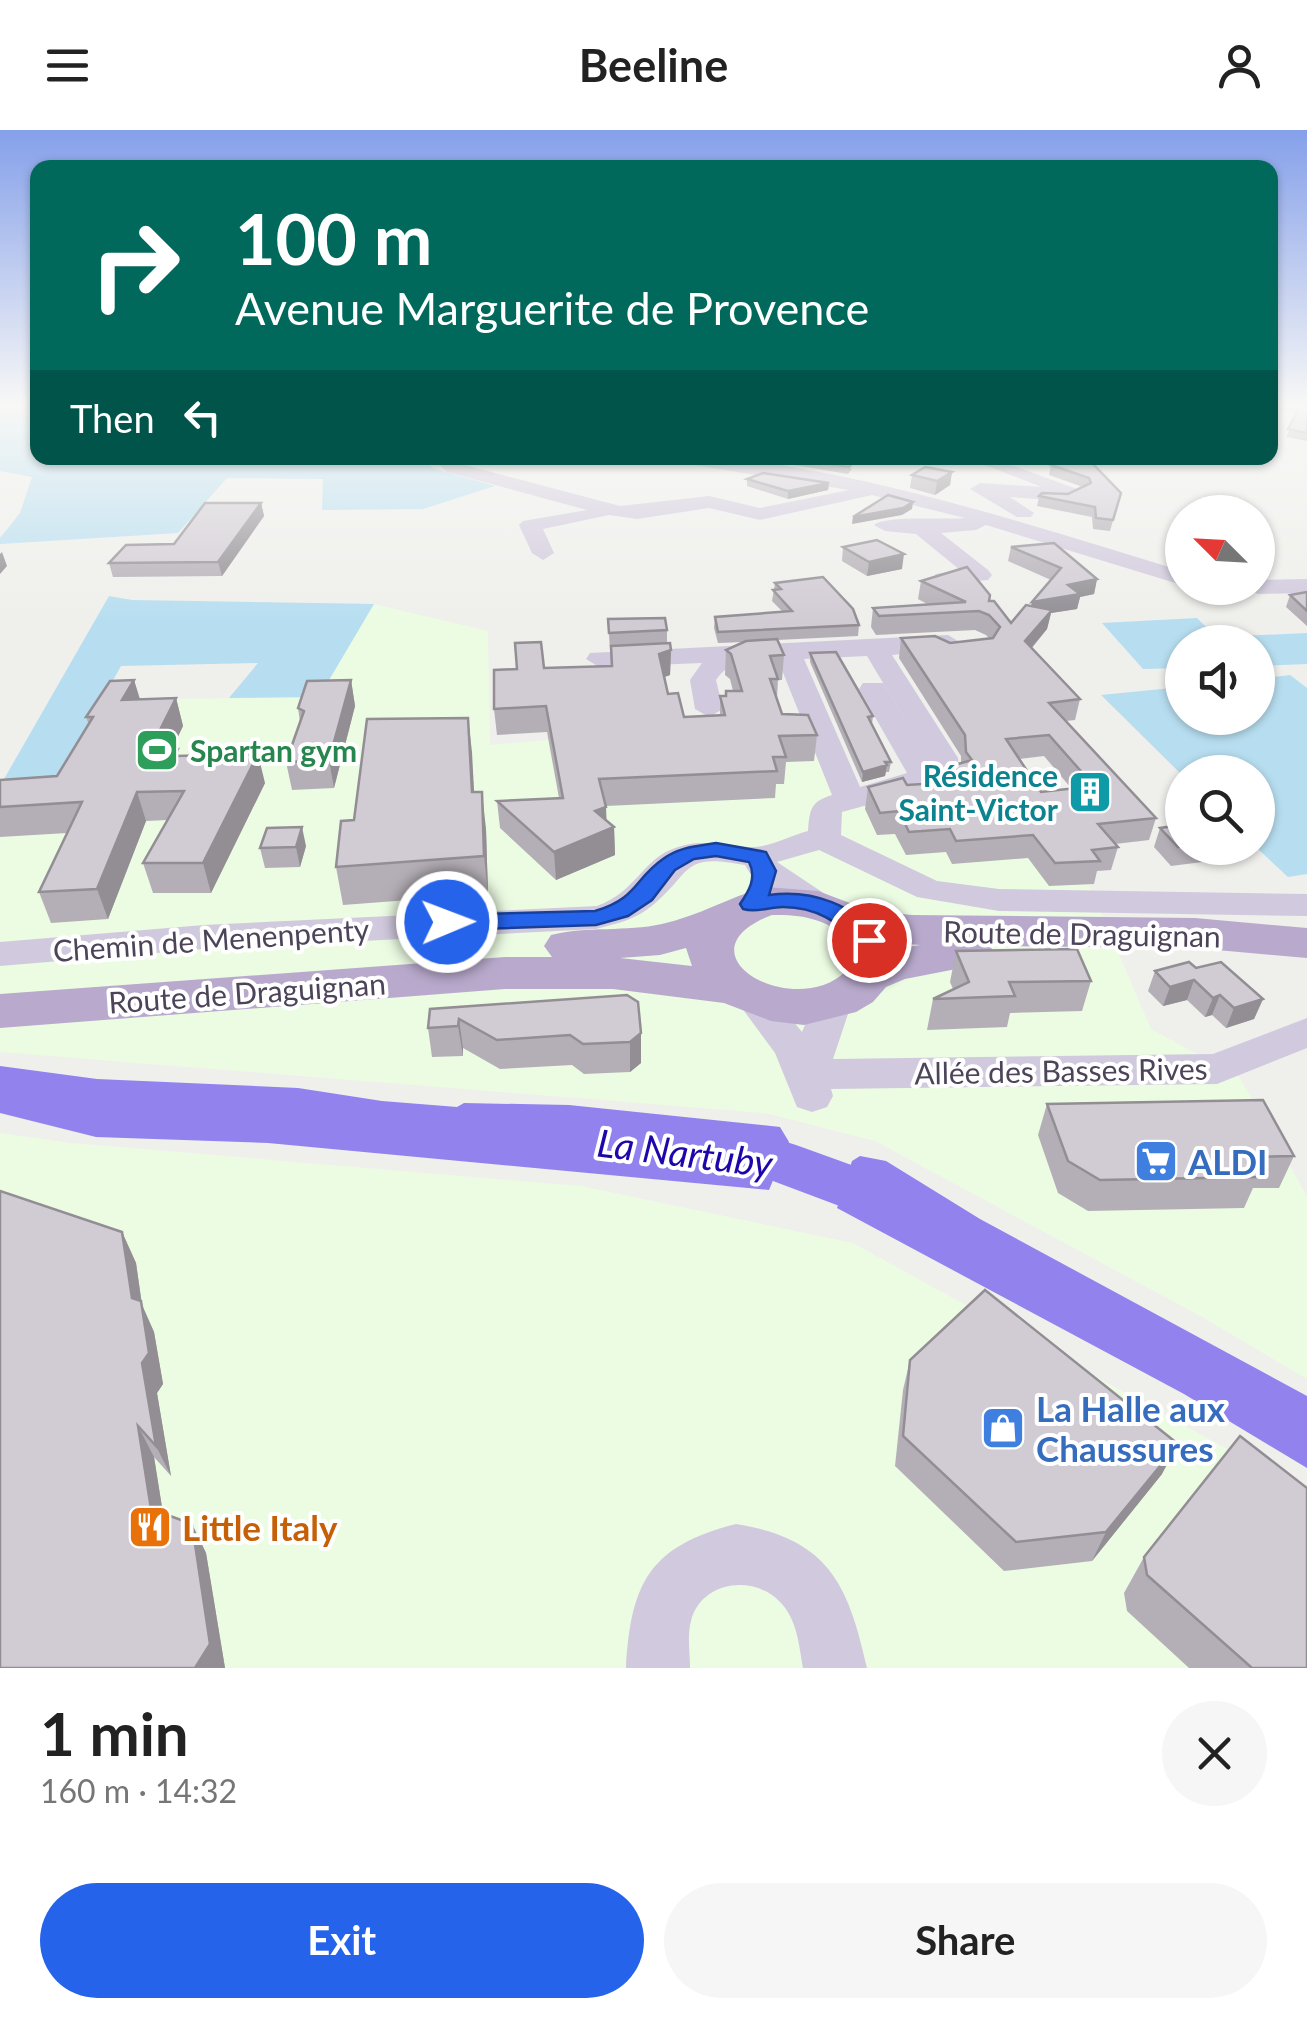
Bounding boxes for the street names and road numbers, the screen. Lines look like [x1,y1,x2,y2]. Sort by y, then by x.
street label: Chemin de Menenpenty [52,910,371,968]
street label: Route de Draguignan [943,913,1221,953]
street label: Route de Draguignan [107,964,387,1020]
street label: Allée des Basses Rives [914,1049,1208,1091]

